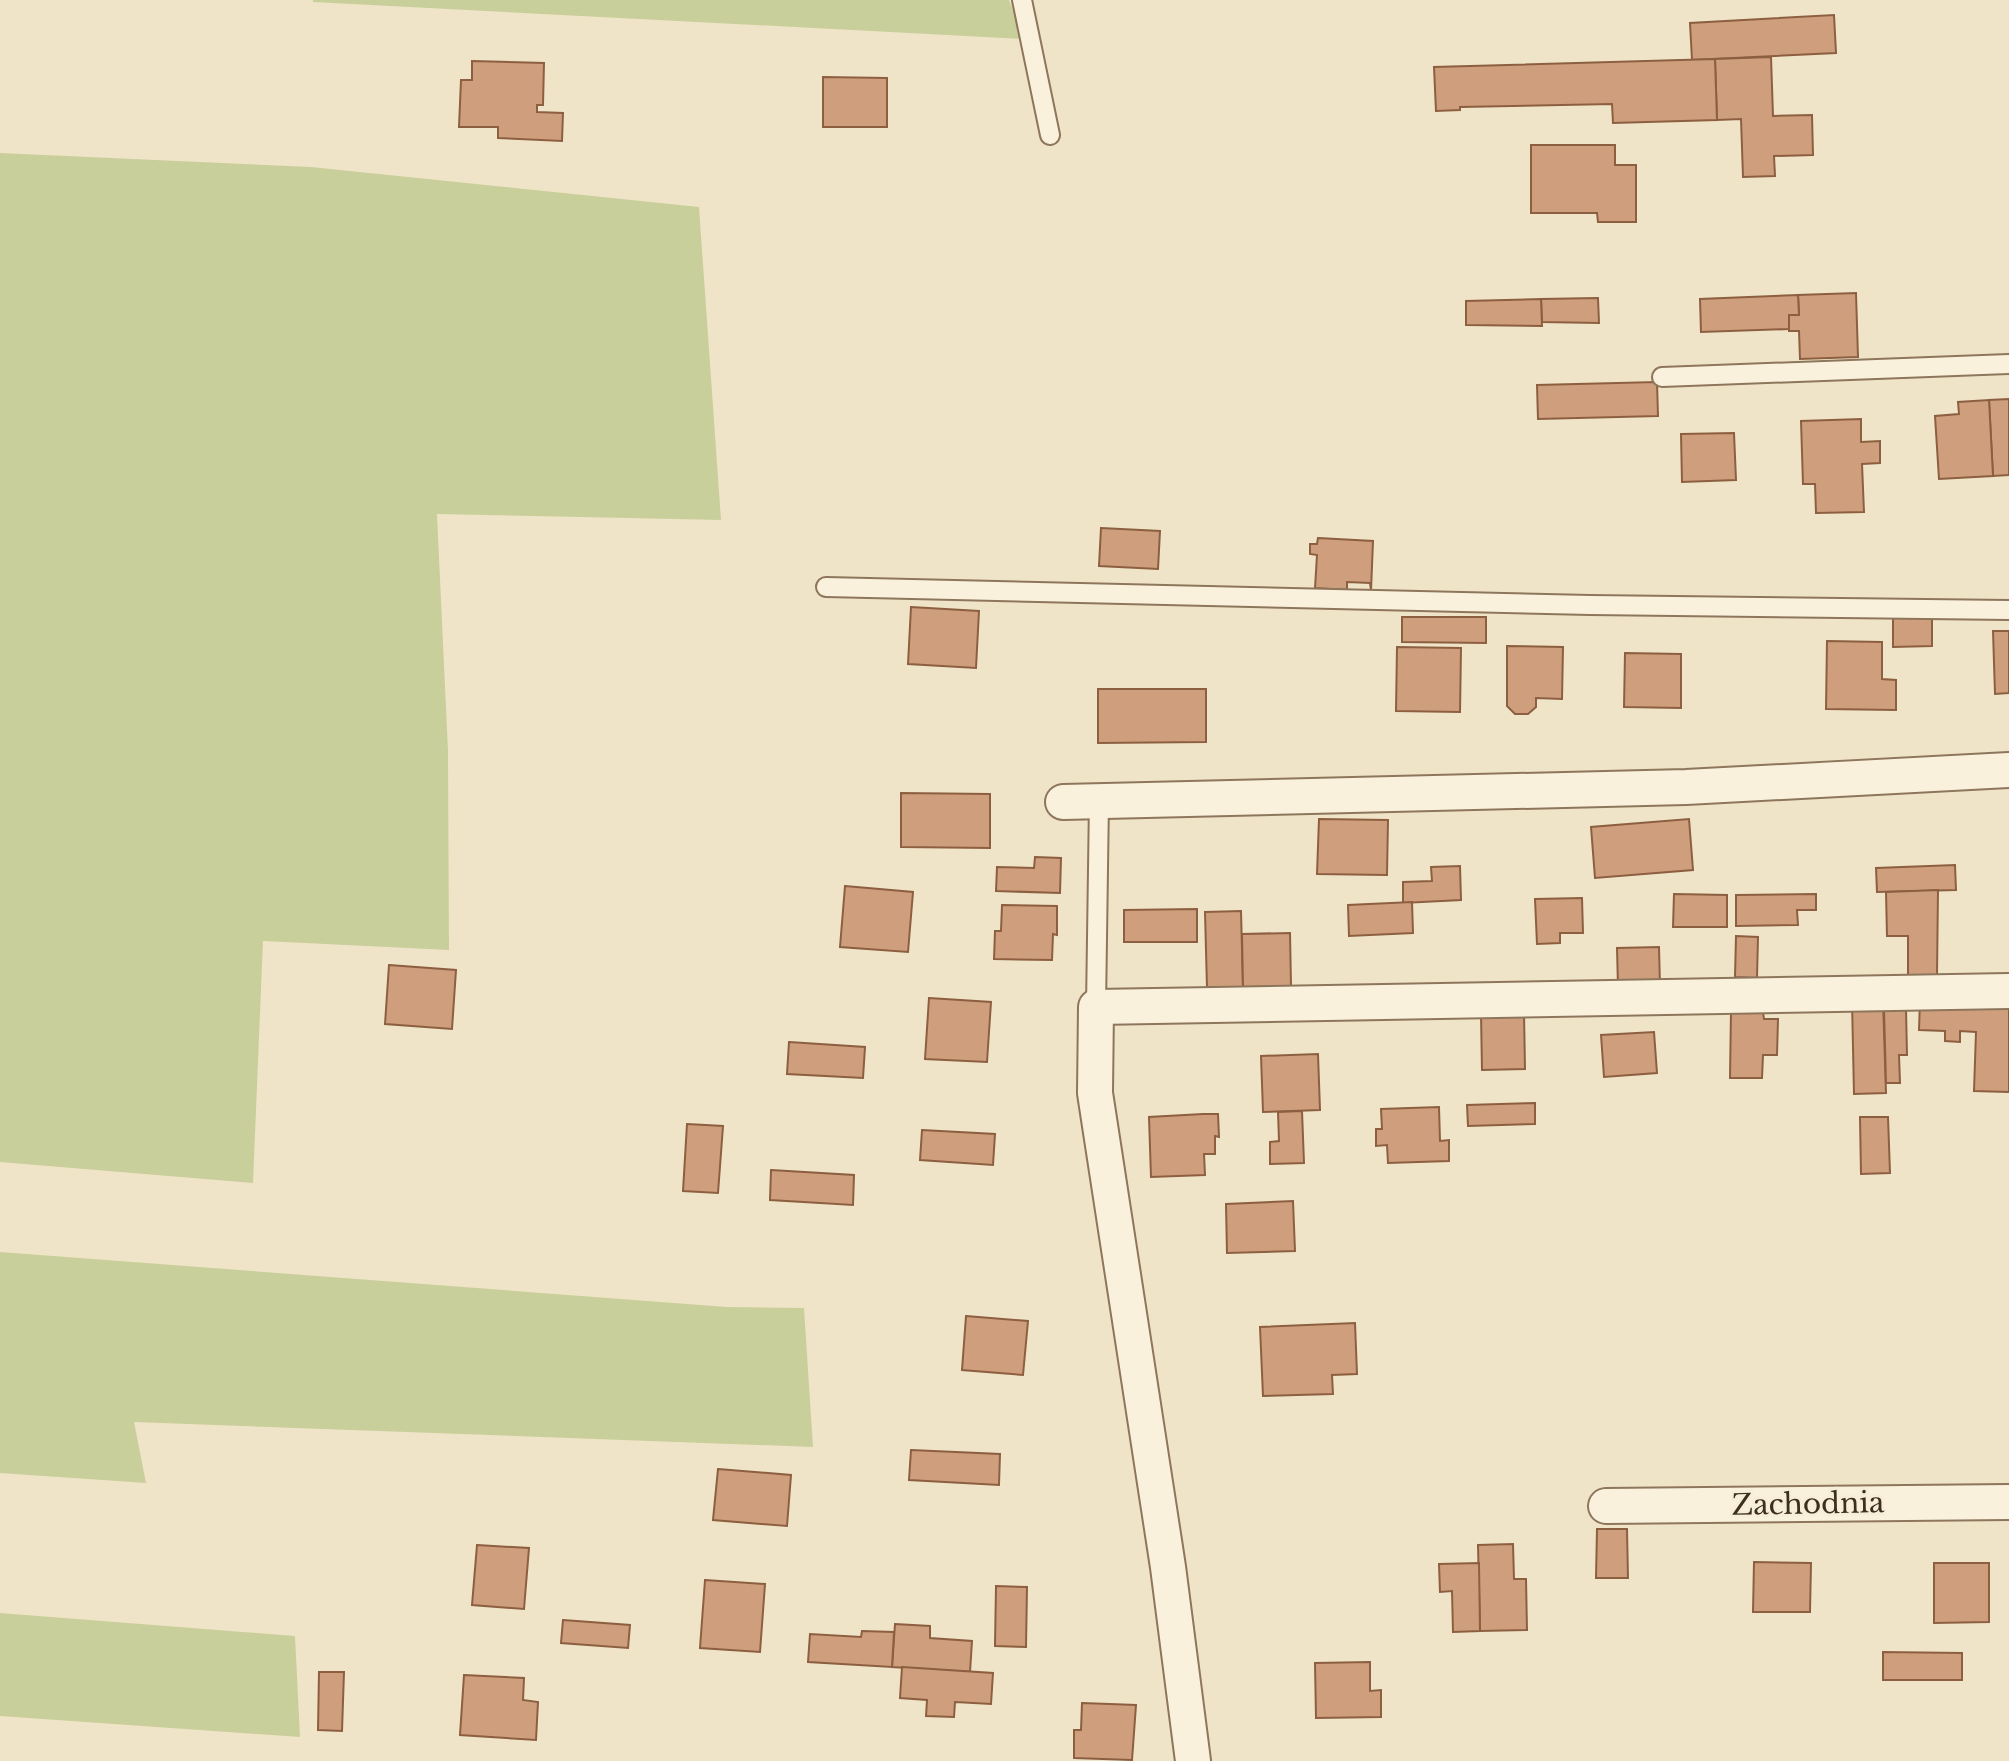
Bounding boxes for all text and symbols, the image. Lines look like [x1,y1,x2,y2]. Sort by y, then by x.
street label: Zachodnia [1731,1485,1885,1523]

